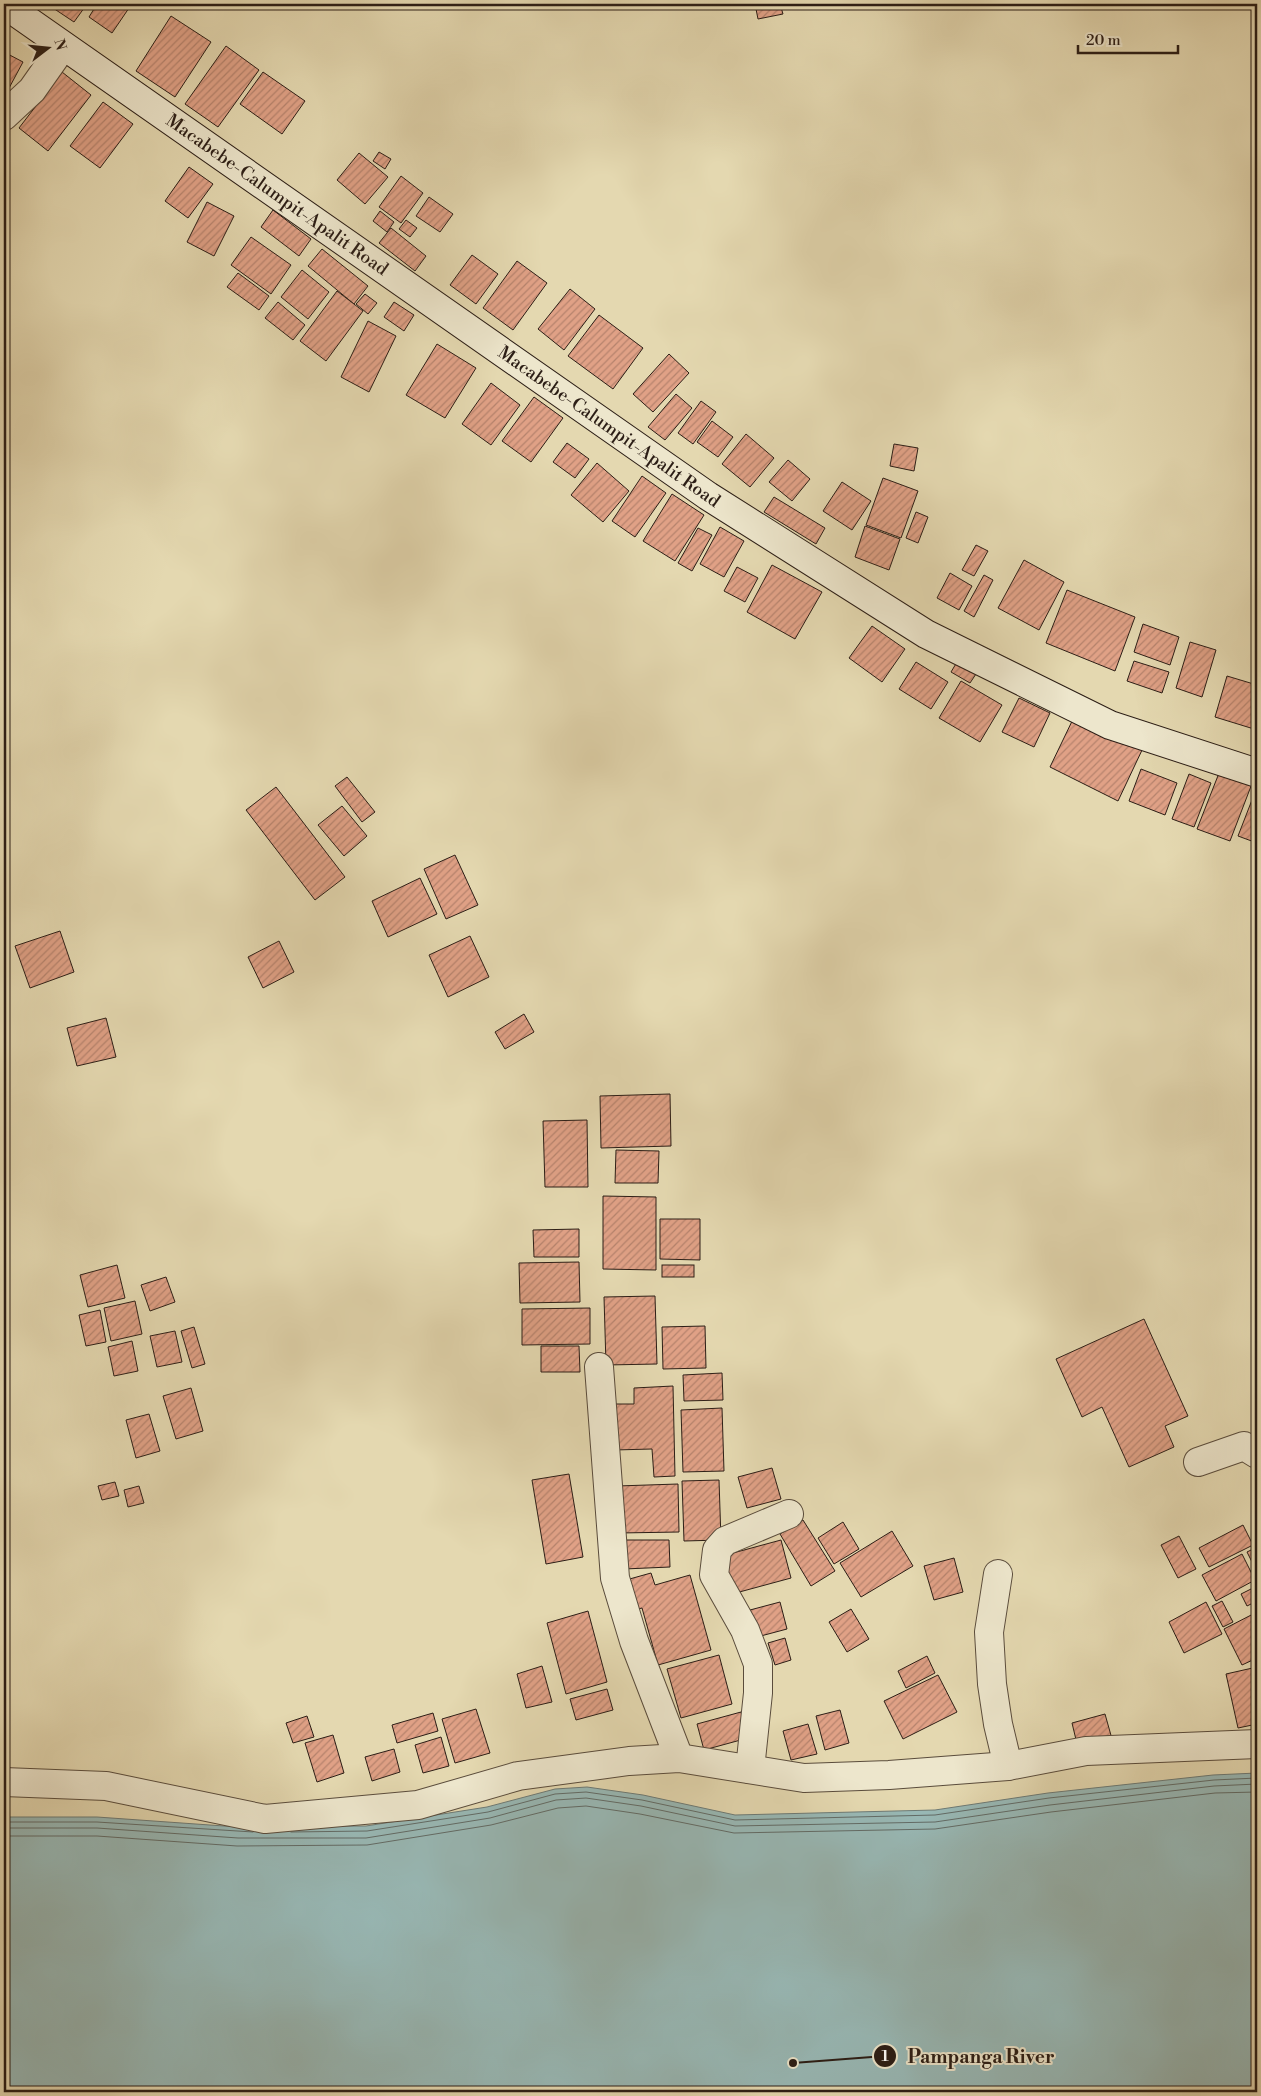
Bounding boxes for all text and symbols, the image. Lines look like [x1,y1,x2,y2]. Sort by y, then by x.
north arrow [22,22,72,72]
scale bar [1078,22,1178,54]
text: 20 m [1086,31,1121,50]
text: N [49,37,70,52]
street label: Macabebe-Calumpit-Apalit Road [161,109,393,281]
street label: Macabebe-Calumpit-Apalit Road [493,341,725,513]
callout: Pampanga River [873,2039,1065,2073]
text: Pampanga River [907,2045,1055,2069]
text: 1 [881,2047,889,2066]

